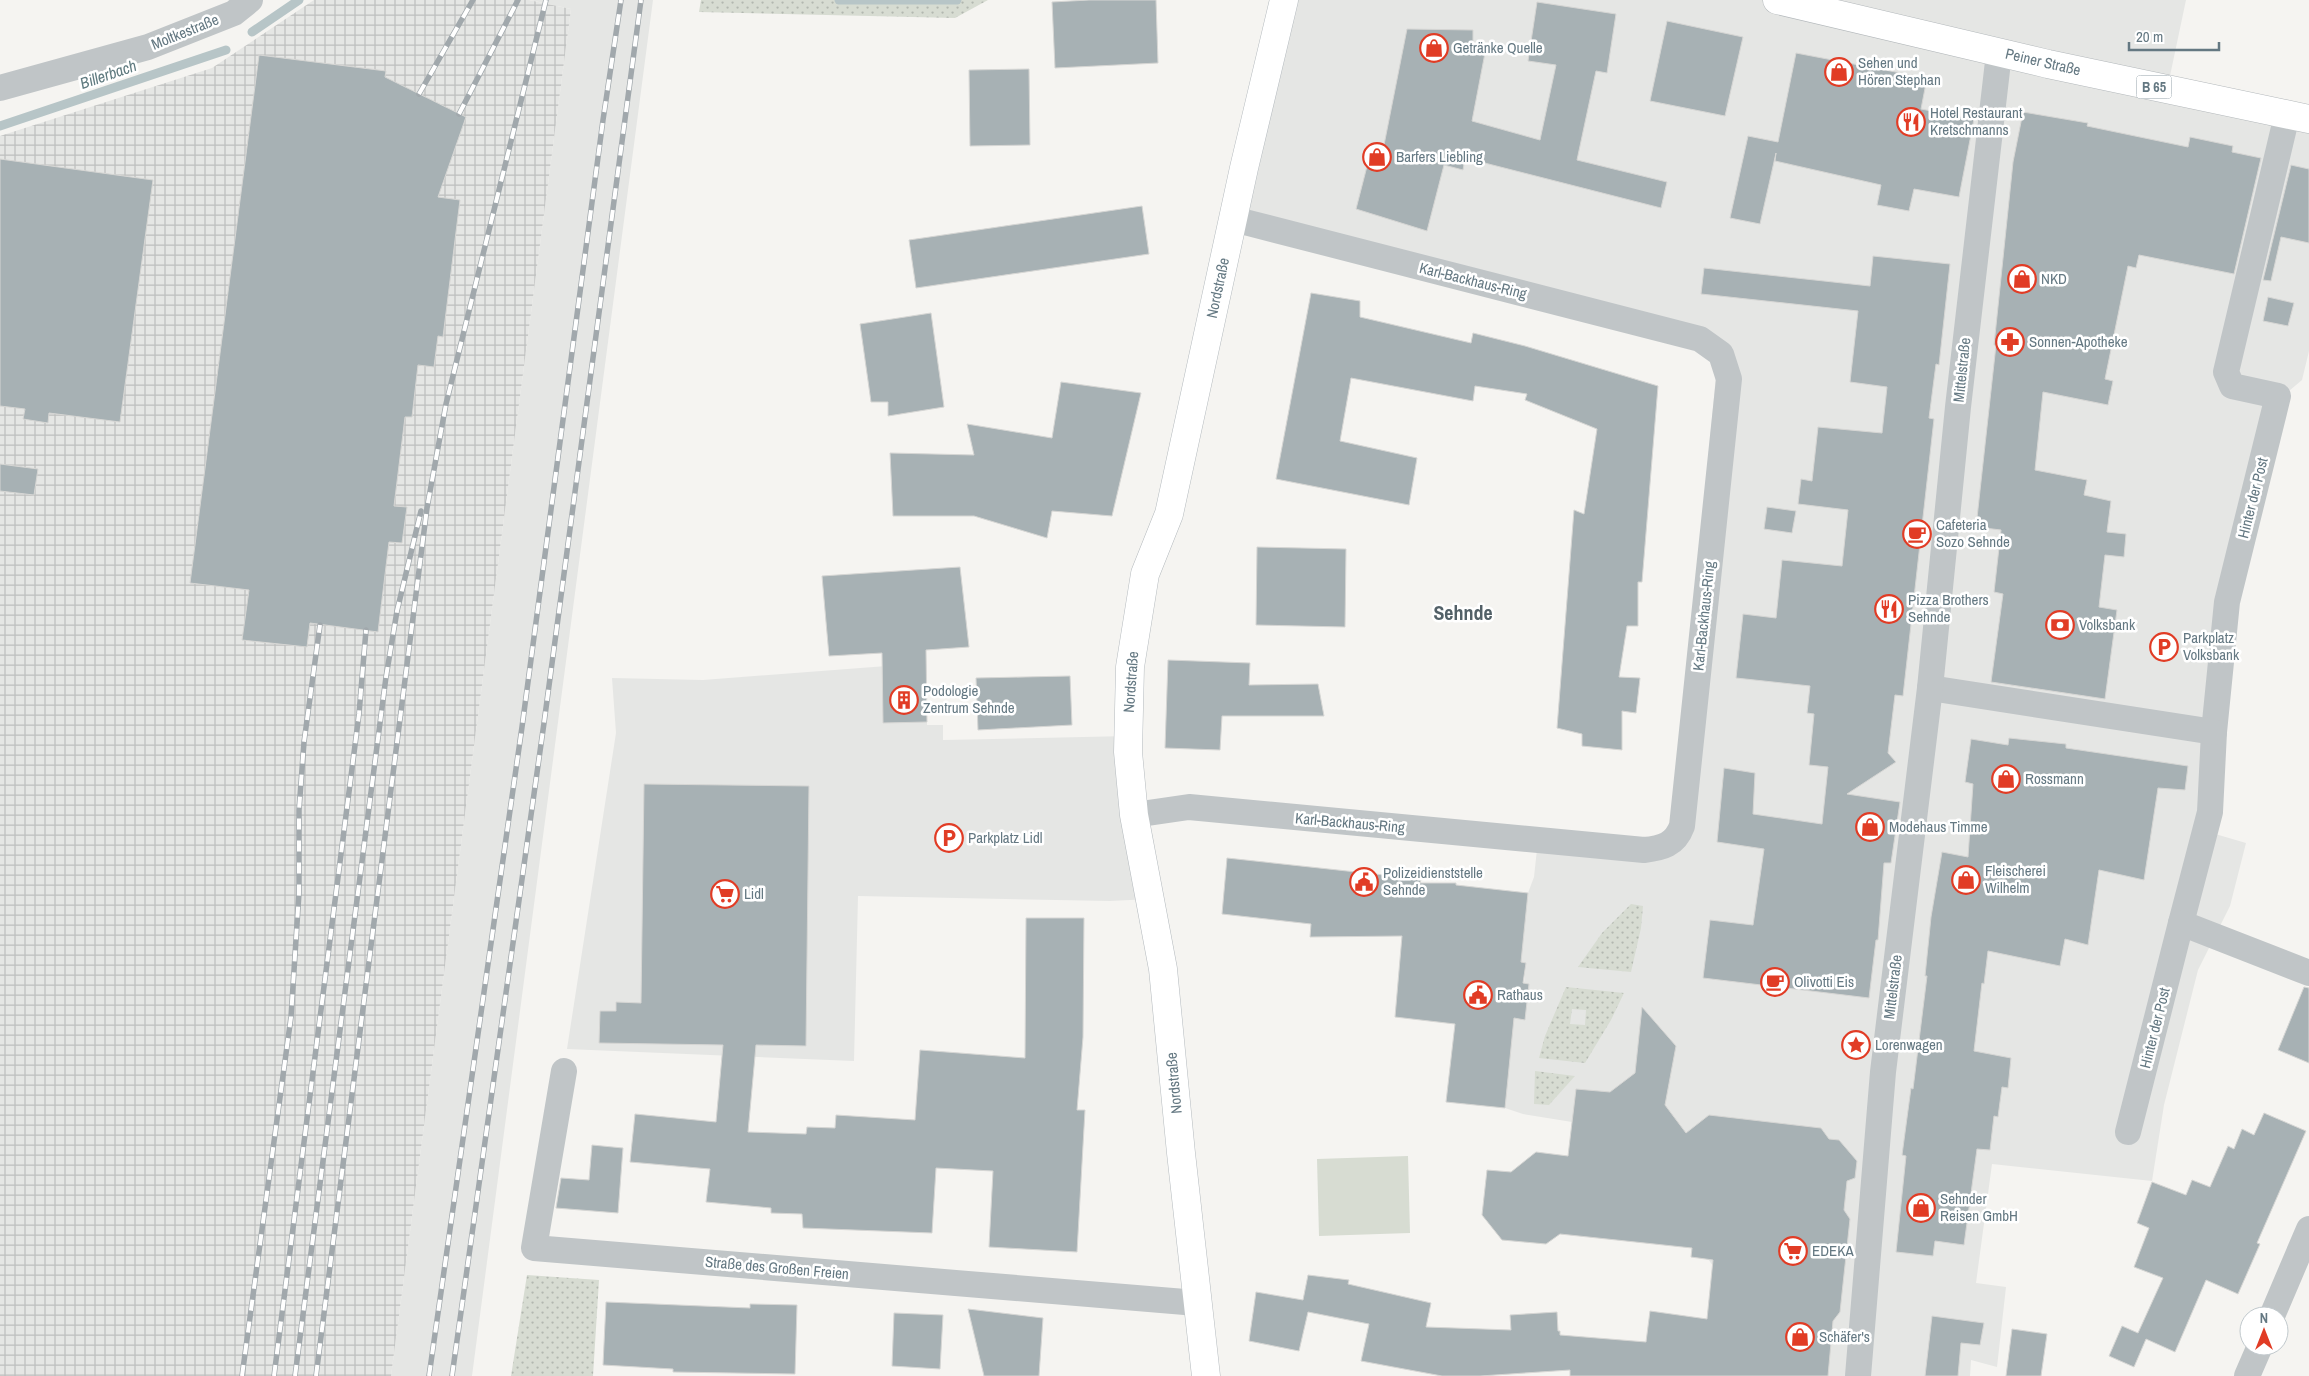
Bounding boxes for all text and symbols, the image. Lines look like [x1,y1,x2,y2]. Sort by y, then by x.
street label: Moltkestraße [148,8,222,55]
scale bar [2129,20,2219,52]
text: 20 m [2136,26,2163,47]
shop icon: Getränke Quelle [1419,33,1449,63]
place label: Getränke Quelle [1453,37,1543,58]
street label: Peiner Straße [2003,43,2083,80]
place label: Sehen und Hören Stephan [1858,52,1941,90]
water label: Billerbach [77,54,139,94]
shop icon: Sehen und Hören Stephan [1824,57,1854,87]
road number: B 65 [2136,75,2172,98]
place label: Hotel Restaurant Kretschmanns [1930,102,2023,140]
restaurant icon: Hotel Restaurant Kretschmanns [1896,107,1926,137]
shop icon: Barfers Liebling [1362,142,1392,172]
place label: Barfers Liebling [1396,146,1483,167]
street label: Nordstraße [1201,255,1234,320]
street label: Karl-Backhaus-Ring [1417,257,1529,304]
shop icon: NKD [2007,264,2037,294]
place label: NKD [2041,268,2067,289]
pharmacy icon: Sonnen-Apotheke [1995,327,2025,357]
place label: Sonnen-Apotheke [2029,331,2128,352]
street label: Mittelstraße [1948,336,1975,403]
street label: Hinter der Post [2232,455,2273,541]
place label: Cafeteria Sozo Sehnde [1936,514,2010,552]
cafe icon: Cafeteria Sozo Sehnde [1902,519,1932,549]
street label: Karl-Backhaus-Ring [1687,560,1720,672]
place label: Pizza Brothers Sehnde [1908,589,1989,627]
restaurant icon: Pizza Brothers Sehnde [1874,594,1904,624]
district label: Sehnde [1433,599,1493,626]
bank icon: Volksbank [2045,610,2075,640]
place label: Volksbank [2079,614,2136,635]
place label: Parkplatz Volksbank [2183,627,2240,665]
parking icon: Parkplatz Volksbank [2149,632,2179,662]
street label: Nordstraße [1118,650,1143,713]
place label: Podologie Zentrum Sehnde [923,680,1015,718]
building icon: Podologie Zentrum Sehnde [889,685,919,715]
shop icon: Rossmann [1991,764,2021,794]
place label: Rossmann [2025,768,2084,789]
street label: Karl-Backhaus-Ring [1294,807,1406,838]
shop icon: Modehaus Timme [1855,812,1885,842]
place label: Modehaus Timme [1889,816,1988,837]
parking icon: Parkplatz Lidl [934,823,964,853]
place label: Parkplatz Lidl [968,827,1043,848]
place label: Fleischerei Wilhelm [1985,860,2046,898]
place label: Polizeidienststelle Sehnde [1383,862,1483,900]
shop icon: Fleischerei Wilhelm [1951,865,1981,895]
public building icon: Polizeidienststelle Sehnde [1349,867,1379,897]
supermarket icon: Lidl [710,879,740,909]
place label: Lidl [744,883,764,904]
street label: Mittelstraße [1878,953,1907,1020]
cafe icon: Olivotti Eis [1760,967,1790,997]
place label: Olivotti Eis [1794,971,1854,992]
public building icon: Rathaus [1463,980,1493,1010]
place label: Rathaus [1497,984,1543,1005]
street label: Hinter der Post [2134,985,2175,1071]
place icon: Lorenwagen [1841,1030,1871,1060]
place label: Lorenwagen [1875,1034,1943,1055]
street label: Nordstraße [1160,1051,1187,1115]
place label: Sehnder Reisen GmbH [1940,1188,2018,1226]
shop icon: Sehnder Reisen GmbH [1906,1193,1936,1223]
supermarket icon: EDEKA [1778,1236,1808,1266]
place label: EDEKA [1812,1240,1854,1261]
street label: Straße des Großen Freien [704,1251,850,1284]
north arrow [2239,1306,2289,1356]
text: N [2260,1309,2268,1327]
shop icon: Schäfer's [1785,1322,1815,1352]
place label: Schäfer's [1819,1326,1870,1347]

